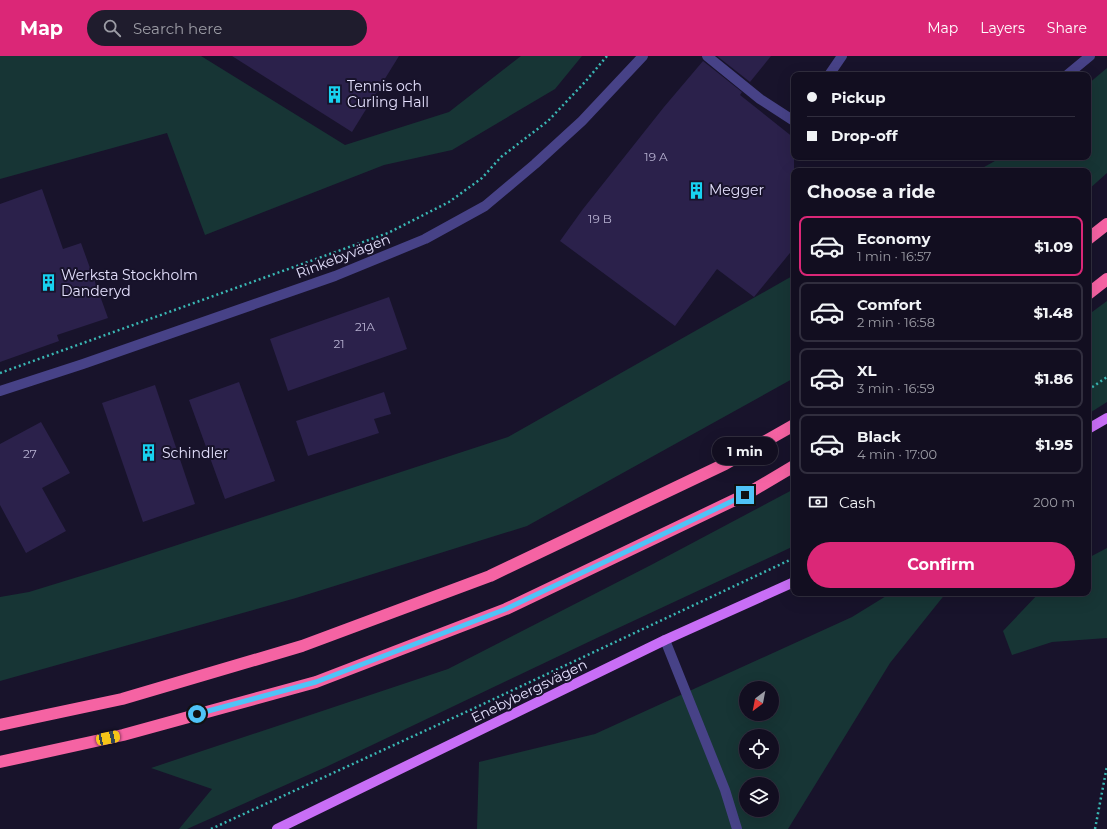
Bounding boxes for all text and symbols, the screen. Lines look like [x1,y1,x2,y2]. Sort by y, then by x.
search box [87,10,367,46]
text: Map [20,17,63,40]
icon: search [101,17,123,39]
text: Search here [133,19,222,38]
text: Map [927,19,958,37]
text: Layers [980,19,1025,37]
text: Share [1047,19,1087,37]
place label: Tennis och Curling Hall [347,77,429,111]
building icon: Tennis och Curling Hall [324,84,344,104]
text: Pickup [831,88,886,107]
text: Drop-off [831,126,898,145]
house number: 19 A [644,149,668,164]
building icon: Megger [686,180,706,200]
place label: Megger [709,181,764,199]
text: Choose a ride [807,181,935,203]
house number: 19 B [588,211,612,226]
icon: car [809,228,845,264]
text: Economy [857,229,930,248]
street label: Rinkebyvägen [293,230,393,282]
text: $1.09 [1034,237,1073,256]
text: 1 min · 16:57 [857,248,931,264]
place label: Werksta Stockholm Danderyd [61,266,198,300]
building icon: Werksta Stockholm Danderyd [38,273,58,293]
icon: car [809,294,845,330]
text: Comfort [857,295,922,314]
text: $1.48 [1033,303,1073,322]
text: 2 min · 16:58 [857,314,935,330]
house number: 21A [355,319,375,334]
house number: 21 [333,336,345,351]
icon: car [809,360,845,396]
text: XL [857,361,876,380]
text: $1.86 [1034,369,1073,388]
text: 3 min · 16:59 [857,380,935,396]
icon: car [809,426,845,462]
text: Black [857,427,901,446]
text: $1.95 [1035,435,1073,454]
callout: 1 min [712,437,778,465]
building icon: Schindler [139,443,159,463]
text: 1 min [727,443,763,459]
place label: Schindler [162,444,229,462]
house number: 27 [23,446,37,461]
text: 4 min · 17:00 [857,446,937,462]
route end [736,486,754,504]
icon: cash [807,491,829,513]
text: Cash [839,493,876,512]
text: 200 m [1033,494,1075,510]
button: Confirm [807,542,1075,588]
street label: Enebybergsvägen [468,655,590,727]
north arrow [739,681,779,721]
map controls [739,681,779,817]
route start [188,705,206,723]
button: locate [739,729,779,769]
car [95,730,121,746]
button: layers [739,777,779,817]

